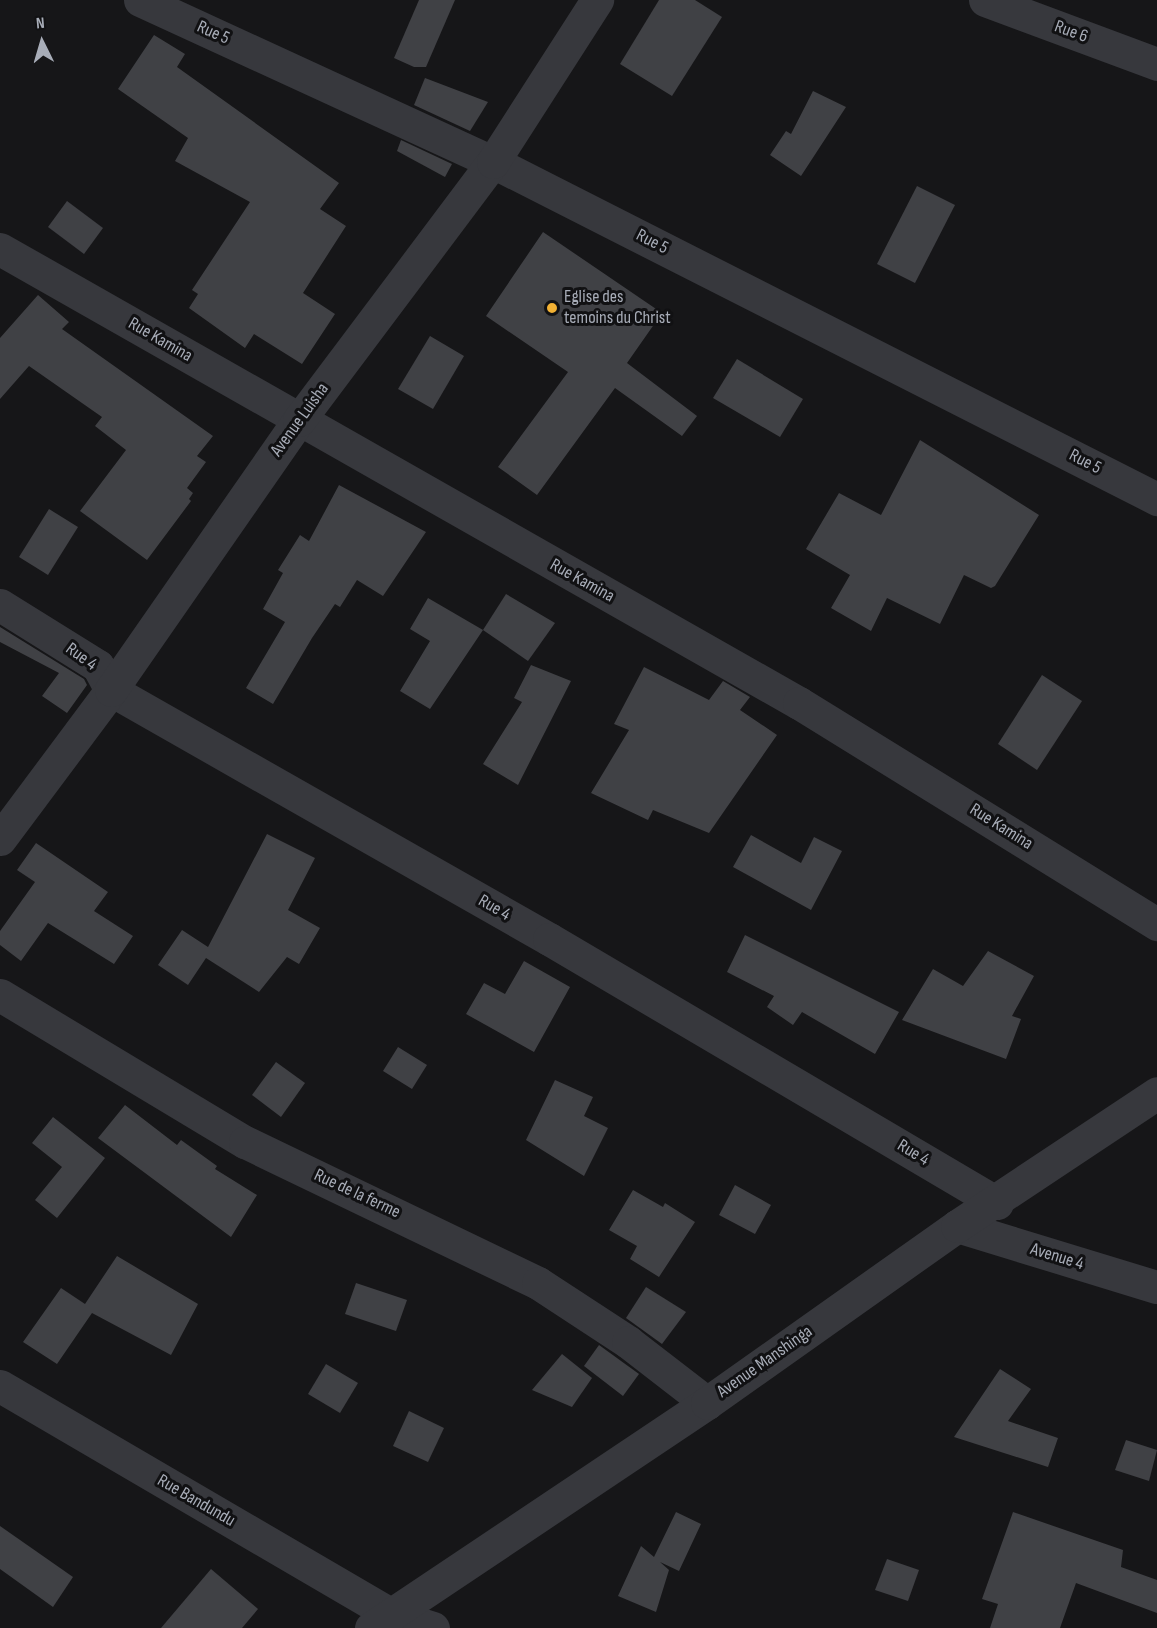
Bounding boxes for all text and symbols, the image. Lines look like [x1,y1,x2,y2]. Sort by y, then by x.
north arrow [12,12,72,72]
text: N [35,14,45,33]
street label: Rue 5 [193,16,233,50]
street label: Rue 6 [1051,16,1091,48]
street label: Rue 5 [632,225,672,259]
place label: Eglise des temoins du Christ [564,287,671,330]
marker: Eglise des temoins du Christ [545,301,559,315]
street label: Rue Kamina [124,313,196,367]
street label: Avenue Luisha [266,379,334,461]
street label: Rue 5 [1065,445,1105,479]
street label: Rue Kamina [546,554,618,608]
street label: Rue 4 [61,638,101,676]
street label: Rue Kamina [965,799,1037,855]
street label: Rue 4 [474,890,514,926]
street label: Rue 4 [893,1135,933,1171]
street label: Rue de la ferme [310,1165,404,1223]
street label: Avenue 4 [1028,1239,1086,1275]
street label: Avenue Manshinga [713,1321,817,1403]
street label: Rue Bandundu [153,1470,239,1532]

